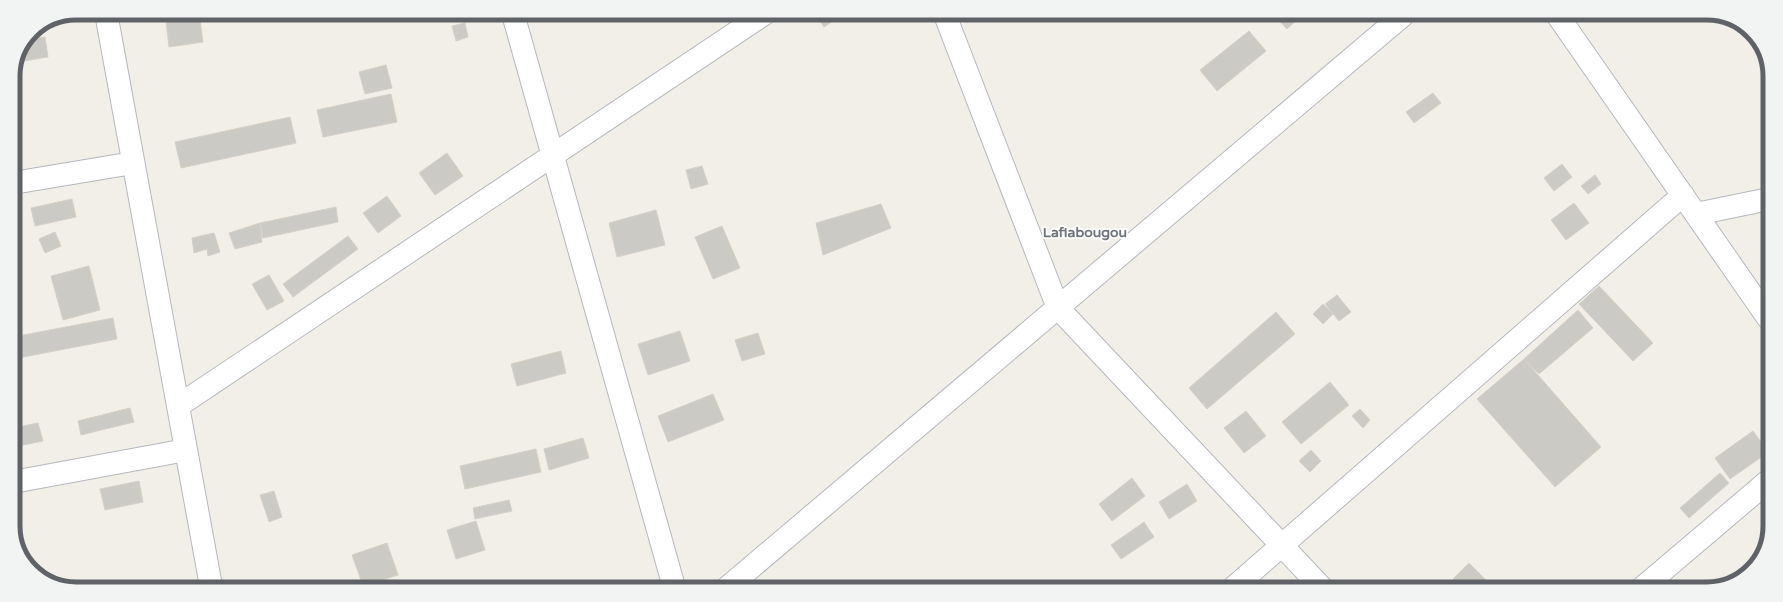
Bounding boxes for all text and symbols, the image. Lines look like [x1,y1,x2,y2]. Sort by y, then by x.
district label: Lafiabougou [1043,224,1127,241]

